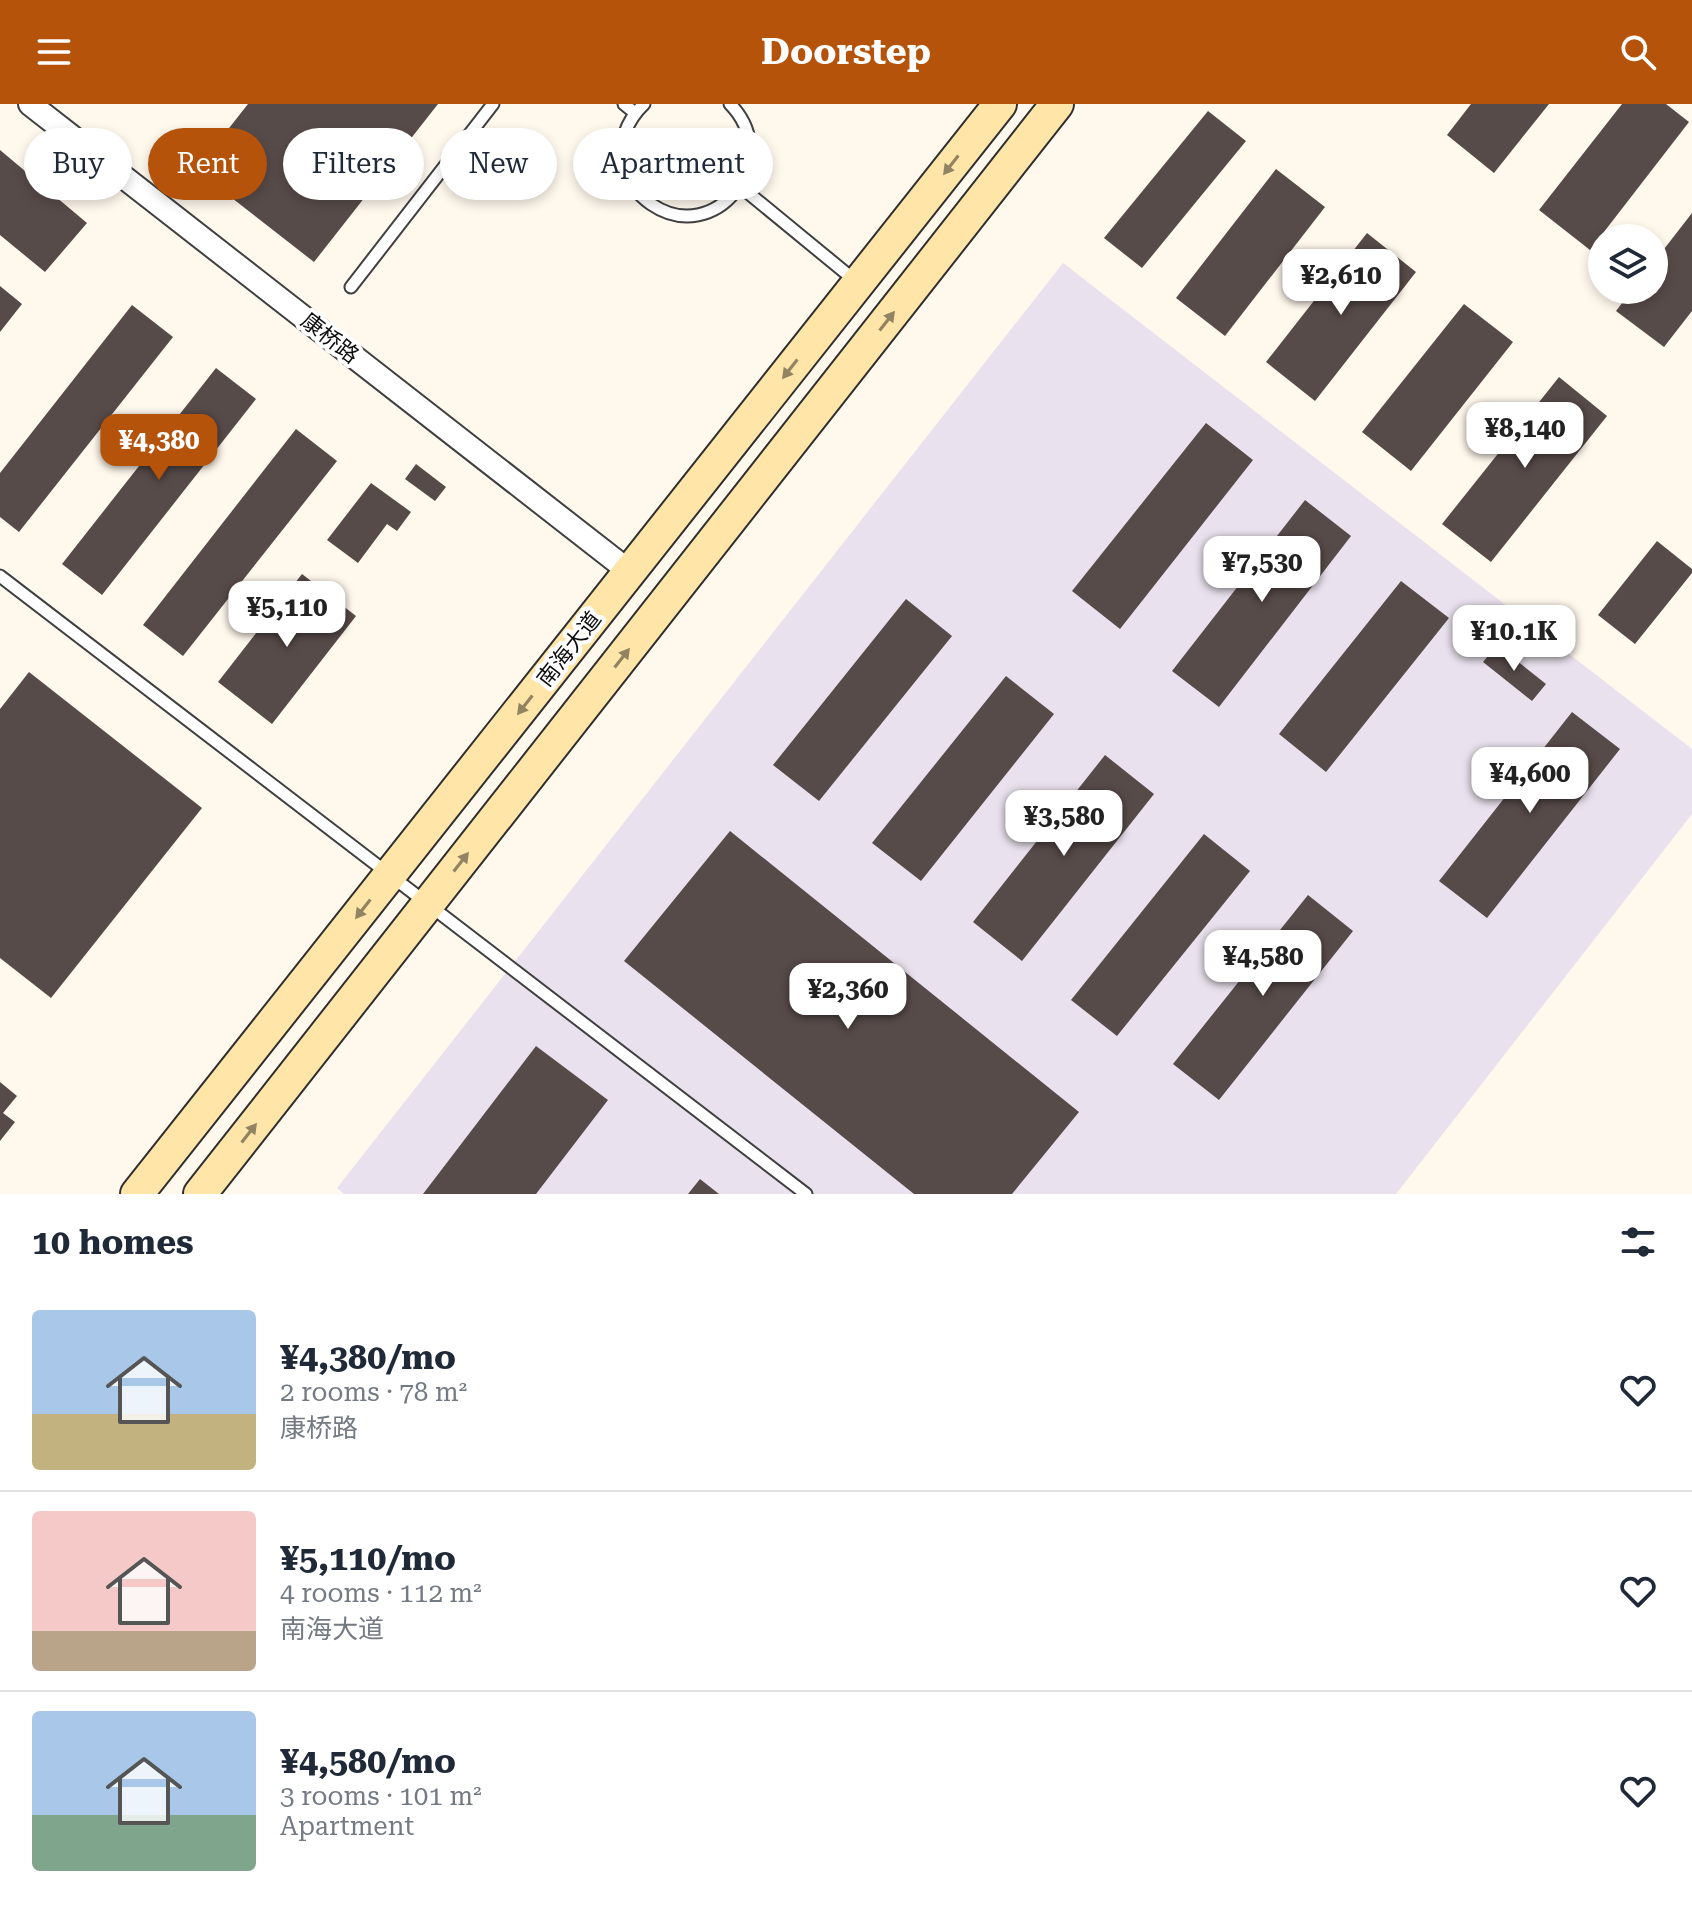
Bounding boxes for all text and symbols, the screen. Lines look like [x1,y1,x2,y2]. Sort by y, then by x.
icon: menu [32,30,76,74]
icon: search [1616,30,1660,74]
text: Doorstep [761,31,931,73]
chip: Buy [24,128,132,200]
chip: Rent [148,128,267,200]
chip: Filters [283,128,424,200]
chip: New [440,128,557,200]
chip: Apartment [573,128,773,200]
one-way arrow [944,155,960,175]
map controls [1588,224,1668,304]
button: layers [1588,224,1668,304]
pin: ¥2,610 [1276,249,1406,317]
text: ¥2,610 [1300,260,1382,290]
street label: 康桥路 [296,308,364,368]
one-way arrow [878,311,894,331]
one-way arrow [783,359,799,379]
pin: ¥8,140 [1460,402,1590,470]
text: ¥8,140 [1484,413,1566,443]
pin: ¥4,380 [94,414,224,482]
text: ¥4,380 [118,425,200,455]
pin: ¥7,530 [1197,536,1327,604]
text: ¥7,530 [1221,547,1303,577]
pin: ¥5,110 [222,581,352,649]
text: ¥5,110 [246,592,328,622]
pin: ¥10.1K [1449,605,1579,673]
street label: 南海大道 [532,607,606,691]
text: ¥10.1K [1471,616,1557,646]
one-way arrow [613,648,630,668]
one-way arrow [517,695,533,715]
pin: ¥4,600 [1465,747,1595,815]
text: ¥4,600 [1489,758,1571,788]
pin: ¥3,580 [999,790,1129,858]
text: ¥3,580 [1023,801,1105,831]
one-way arrow [453,852,469,872]
one-way arrow [355,899,372,919]
pin: ¥4,580 [1198,930,1328,998]
text: ¥4,580 [1222,941,1304,971]
pin: ¥2,360 [783,963,913,1031]
text: ¥2,360 [807,974,889,1004]
one-way arrow [240,1123,256,1143]
icon: filters [1616,1220,1660,1264]
text: 10 homes [32,1222,194,1262]
text: ¥4,380/mo [280,1337,456,1377]
icon: home [96,1342,192,1438]
icon: heart [1616,1368,1660,1412]
text: 2 rooms · 78 m² [280,1377,467,1407]
text: 康桥路 [280,1413,358,1443]
text: ¥5,110/mo [280,1538,456,1578]
icon: home [96,1543,192,1639]
icon: heart [1616,1569,1660,1613]
text: 4 rooms · 112 m² [280,1578,482,1608]
text: 南海大道 [280,1614,384,1644]
text: ¥4,580/mo [280,1741,456,1781]
icon: home [96,1743,192,1839]
icon: heart [1616,1769,1660,1813]
text: 3 rooms · 101 m² [280,1781,482,1811]
text: Apartment [280,1811,414,1841]

